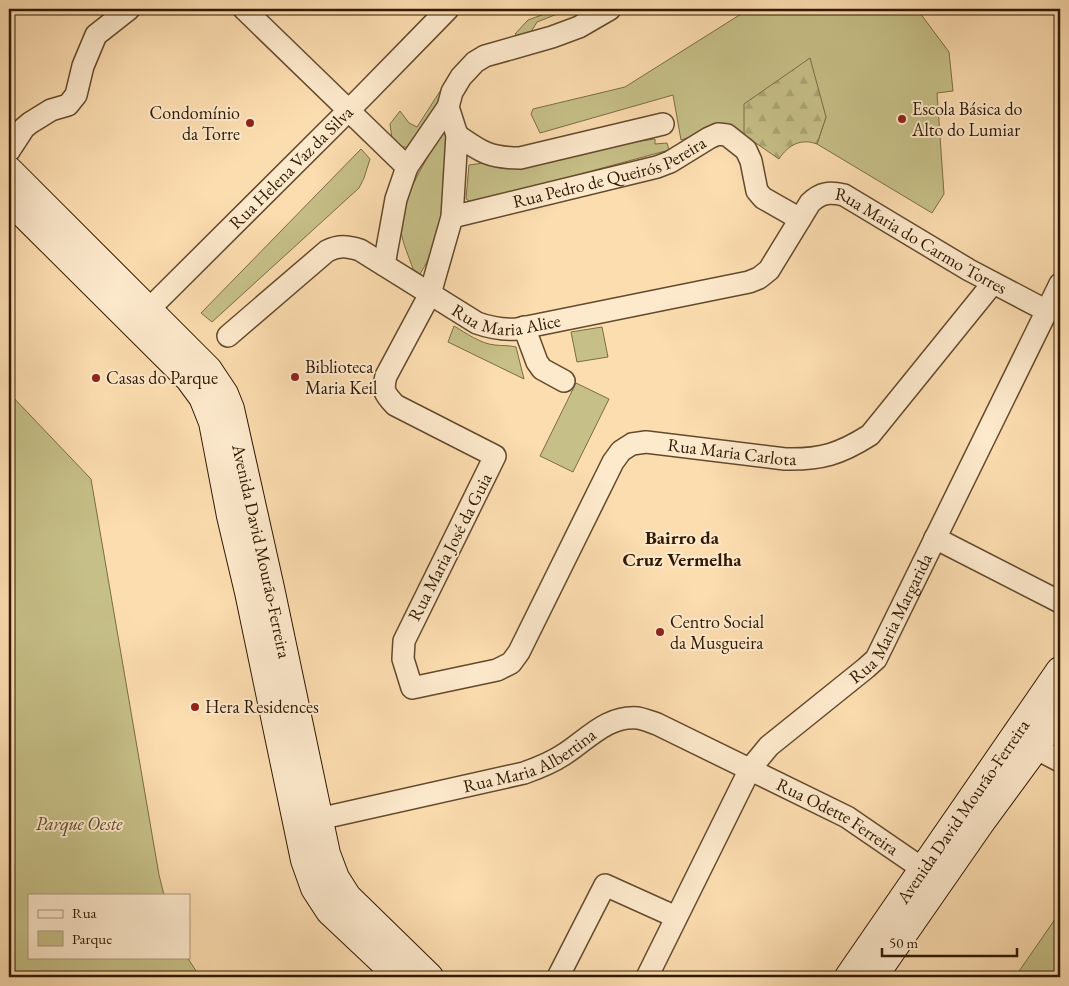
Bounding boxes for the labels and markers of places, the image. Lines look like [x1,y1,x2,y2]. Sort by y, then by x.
place label: Escola Básica do Alto do Lumiar [911,97,1023,141]
place label: Condomínio da Torre [150,101,240,145]
marker: Escola Básica do Alto do Lumiar [896,113,908,125]
marker: Condomínio da Torre [244,117,256,129]
place label: Biblioteca Maria Keil [305,355,377,399]
place label: Casas do Parque [106,366,218,389]
marker: Biblioteca Maria Keil [289,371,301,383]
marker: Casas do Parque [90,372,102,384]
place label: Centro Social da Musgueira [670,610,764,654]
marker: Centro Social da Musgueira [654,626,666,638]
place label: Hera Residences [205,695,319,718]
marker: Hera Residences [189,701,201,713]

